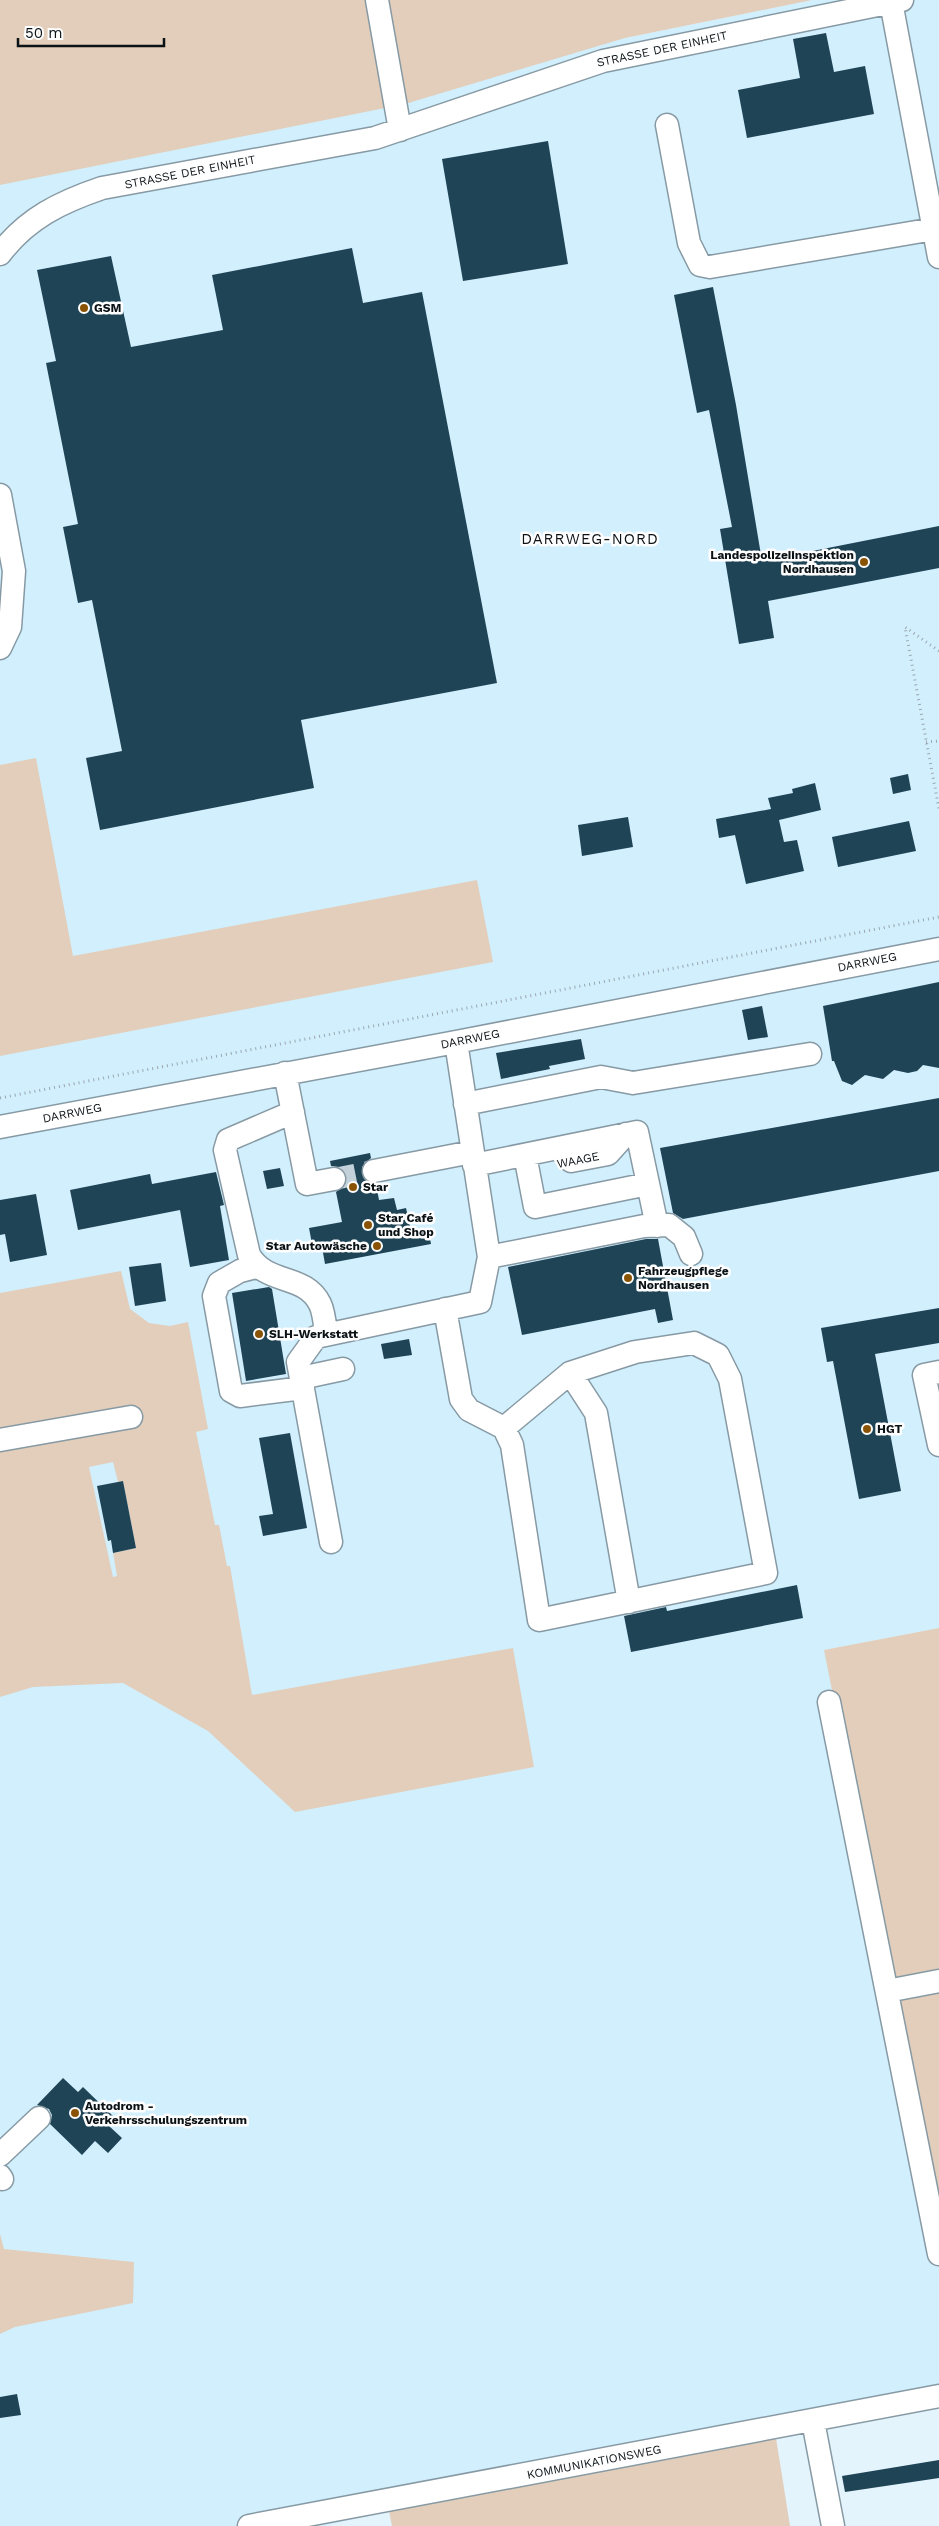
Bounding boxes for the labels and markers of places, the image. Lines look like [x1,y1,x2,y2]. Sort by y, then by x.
place label: GSM [94,301,121,315]
marker: GSM [78,302,90,314]
place label: Landespolizeiinspektion Nordhausen [710,548,854,576]
marker: Landespolizeiinspektion Nordhausen [858,556,870,568]
place label: Star [363,1180,389,1194]
marker: Star [347,1181,359,1193]
place label: Star Café und Shop [378,1211,434,1239]
marker: Star Café und Shop [362,1219,374,1231]
place label: Star Autowäsche [266,1239,367,1253]
marker: Star Autowäsche [371,1240,383,1252]
place label: Fahrzeugpflege Nordhausen [638,1264,729,1292]
marker: Fahrzeugpflege Nordhausen [622,1272,634,1284]
place label: SLH-Werkstatt [269,1327,359,1341]
marker: SLH-Werkstatt [253,1328,265,1340]
place label: HGT [877,1422,903,1436]
marker: HGT [861,1423,873,1435]
place label: Autodrom - Verkehrsschulungszentrum [85,2099,247,2127]
marker: Autodrom - Verkehrsschulungszentrum [69,2107,81,2119]

